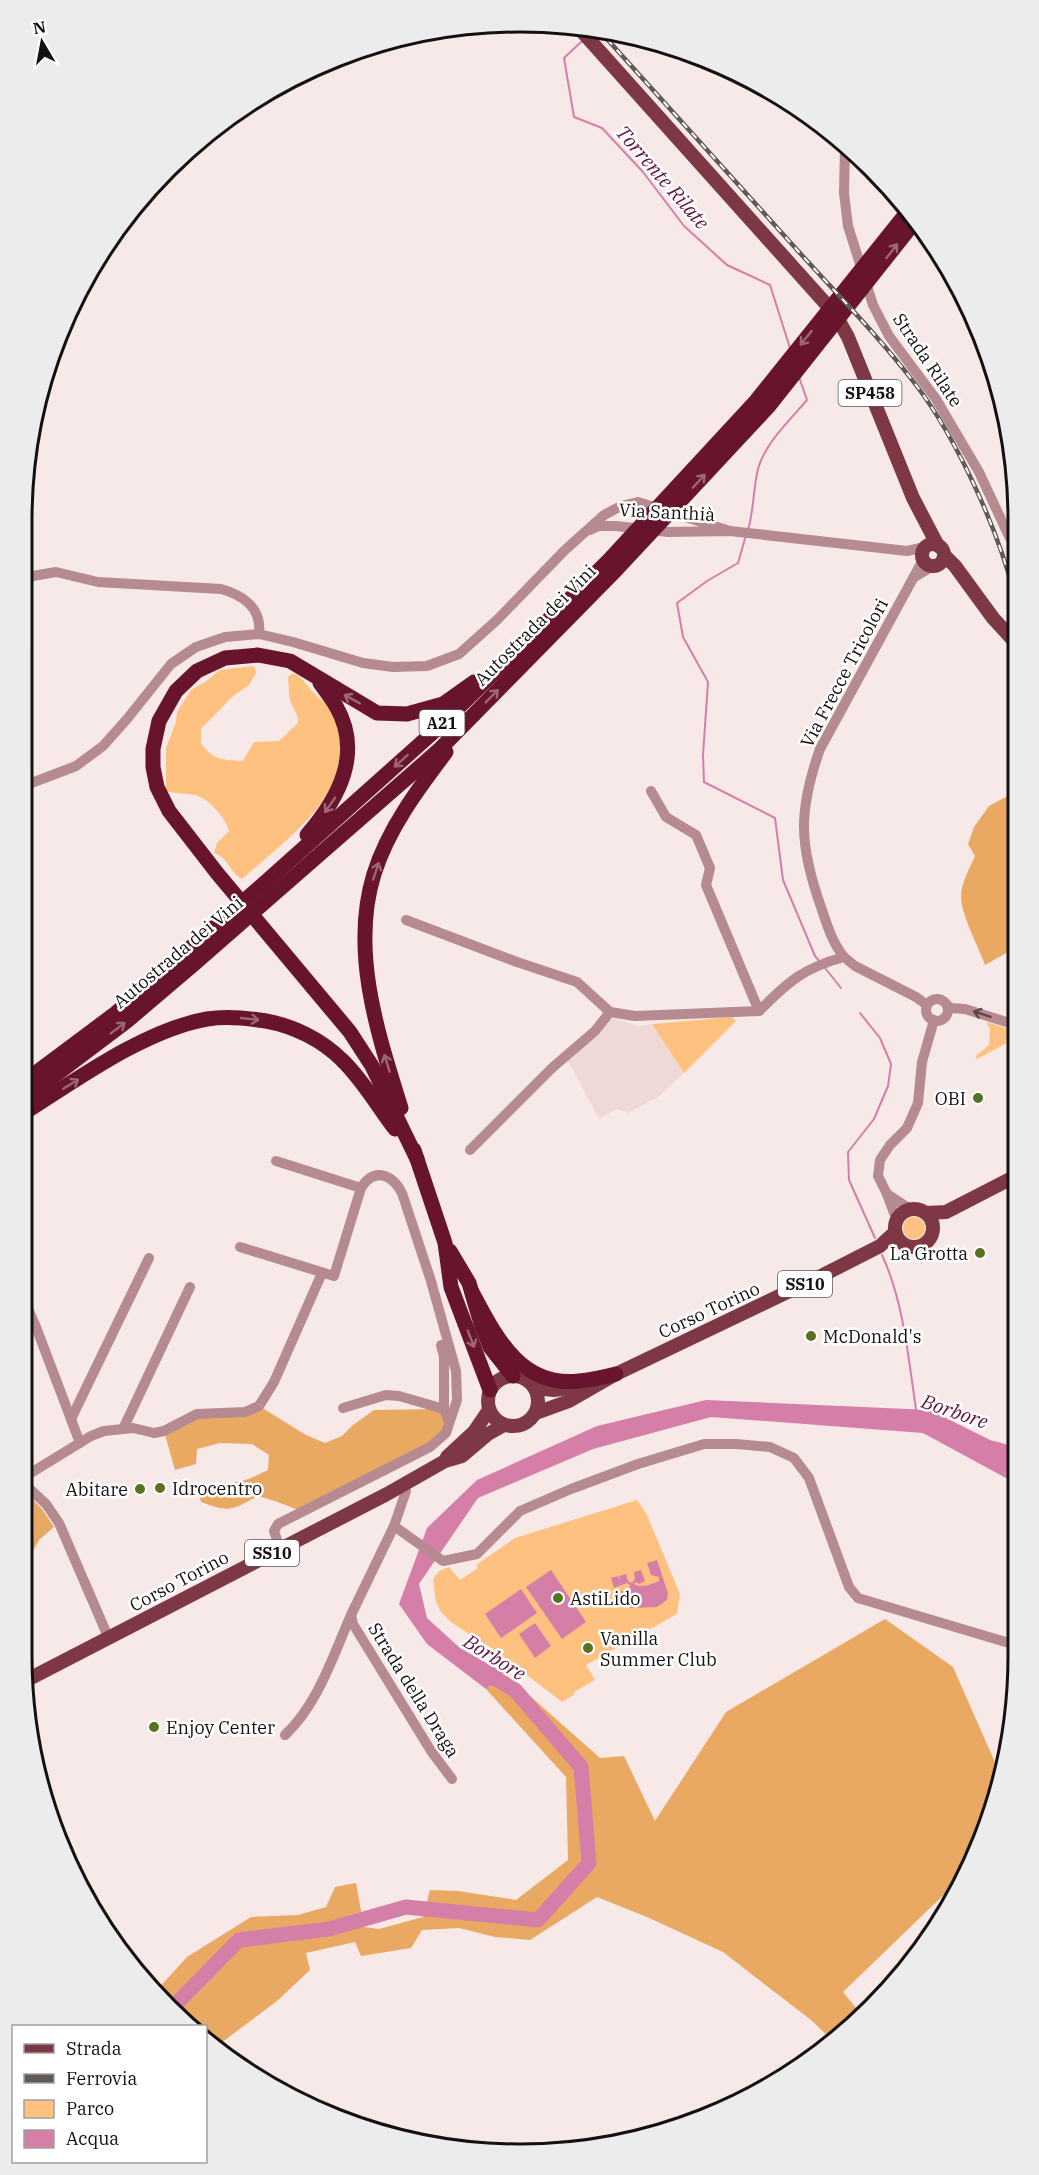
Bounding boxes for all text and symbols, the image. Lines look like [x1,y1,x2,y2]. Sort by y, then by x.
north arrow [12,12,72,72]
text: N [31,16,47,38]
water label: Torrente Rilate [610,119,716,235]
one-way arrow [885,243,898,259]
street label: Strada Rilate [888,309,968,411]
one-way arrow [800,330,813,346]
road number: SP458 [838,380,902,406]
one-way arrow [692,474,706,489]
street label: Via Santhià [618,498,716,526]
street label: Autostrada dei Vini [469,559,601,691]
street label: Via Frecce Tricolori [795,594,893,751]
one-way arrow [484,688,499,703]
one-way arrow [344,693,361,705]
road number: A21 [420,710,464,736]
one-way arrow [394,754,409,768]
one-way arrow [323,797,336,814]
one-way arrow [371,863,382,881]
street label: Autostrada dei Vini [108,891,248,1013]
one-way arrow [973,1008,992,1019]
one-way arrow [239,1014,259,1025]
one-way arrow [110,1021,126,1034]
one-way arrow [381,1054,392,1073]
one-way arrow [62,1078,79,1090]
place label: OBI [935,1087,966,1110]
marker: OBI [971,1091,985,1105]
place label: La Grotta [890,1242,968,1265]
marker: La Grotta [973,1246,987,1260]
road number: SS10 [778,1271,832,1297]
street label: Corso Torino [655,1277,763,1343]
place label: McDonald's [823,1325,922,1348]
one-way arrow [466,1329,477,1347]
marker: McDonald's [804,1329,818,1343]
water label: Borbore [917,1387,992,1435]
place label: Idrocentro [172,1477,262,1500]
place label: Abitare [65,1478,128,1501]
marker: Idrocentro [153,1481,167,1495]
marker: Abitare [133,1482,147,1496]
road number: SS10 [245,1540,299,1566]
street label: Corso Torino [125,1545,233,1617]
place label: AstiLido [570,1587,641,1610]
marker: AstiLido [551,1591,565,1605]
street label: Strada della Draga [363,1618,465,1762]
water label: Borbore [458,1627,531,1687]
place label: Vanilla Summer Club [600,1627,717,1671]
marker: Vanilla Summer Club [581,1641,595,1655]
place label: Enjoy Center [166,1716,275,1739]
marker: Enjoy Center [147,1720,161,1734]
legend [12,2025,207,2163]
text: Strada [66,2037,122,2060]
text: Ferrovia [66,2067,137,2090]
text: Parco [66,2097,114,2120]
text: Acqua [66,2127,119,2150]

